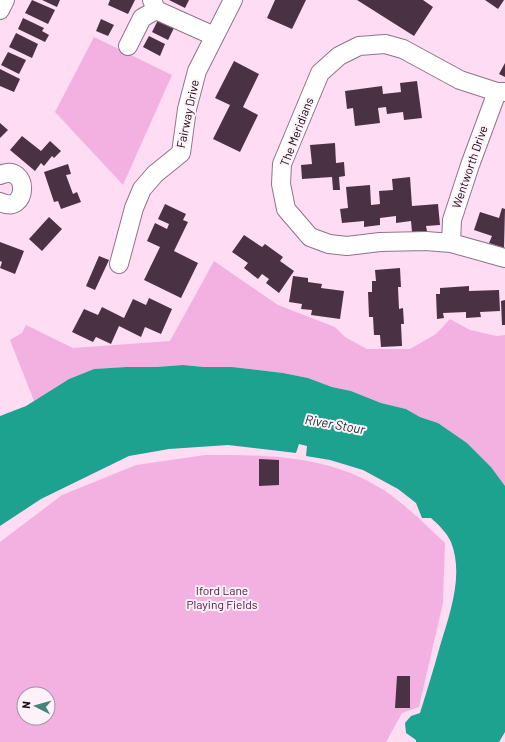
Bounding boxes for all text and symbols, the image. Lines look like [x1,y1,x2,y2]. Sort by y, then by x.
street label: Fairway Drive [173,78,201,149]
street label: The Meridians [277,95,316,168]
street label: Wentworth Drive [448,123,490,210]
water label: River Stour [304,411,367,437]
park label: Iford Lane Playing Fields [186,583,258,611]
north arrow [16,686,56,726]
text: N [19,701,32,709]

